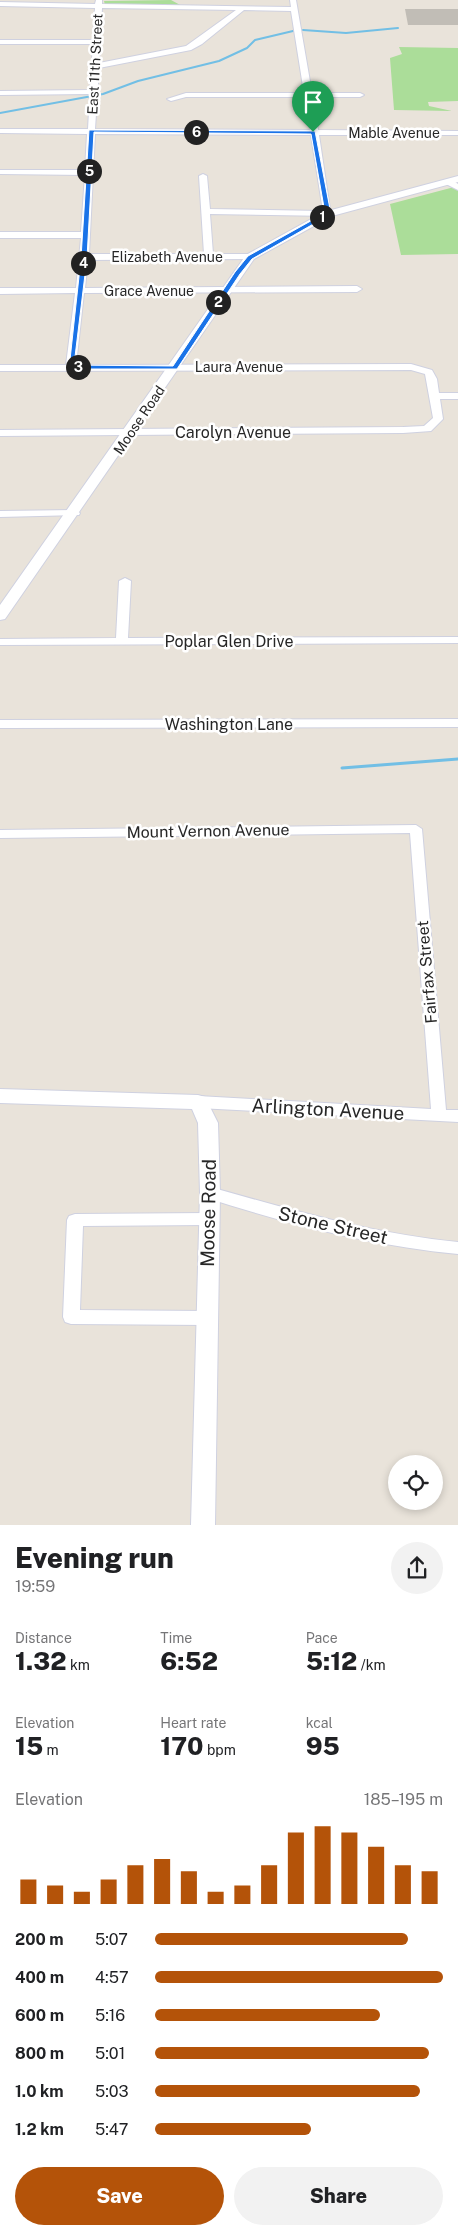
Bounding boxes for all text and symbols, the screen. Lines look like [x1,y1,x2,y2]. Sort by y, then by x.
street label: East 11th Street [84,13,106,115]
pin [292,81,334,132]
icon: arrive [299,88,327,116]
pin: 6 [184,120,208,144]
text: 6 [192,124,201,140]
street label: Mable Avenue [348,125,440,141]
pin: 5 [76,158,102,184]
text: 5 [85,163,94,179]
pin: 1 [310,204,334,230]
text: 1 [320,209,326,225]
street label: Elizabeth Avenue [111,249,223,265]
pin: 4 [70,250,96,276]
text: 4 [79,255,88,271]
street label: Grace Avenue [104,283,194,299]
pin: 2 [206,290,230,314]
text: 2 [214,294,223,310]
pin: 3 [66,354,90,380]
text: 3 [74,359,83,375]
street label: Laura Avenue [195,359,283,375]
street label: Moose Road [110,383,168,457]
street label: Carolyn Avenue [175,423,291,442]
street label: Poplar Glen Drive [164,632,294,651]
street label: Washington Lane [165,715,293,734]
street label: Mount Vernon Avenue [126,820,290,842]
street label: Fairfax Street [413,920,441,1024]
street label: Arlington Avenue [251,1094,405,1124]
street label: Moose Road [196,1159,220,1267]
street label: Stone Street [276,1202,390,1248]
map controls [388,1455,443,1510]
button: locate [388,1455,443,1510]
text: Evening run [15,1541,174,1574]
button: share [391,1542,443,1594]
text: 19:59 [15,1577,55,1596]
text: Distance [15,1630,72,1646]
text: Time [160,1630,192,1646]
text: Pace [306,1630,338,1646]
text: 1.32 [15,1646,67,1676]
text: 6:52 [160,1646,218,1676]
text: 5:12 [306,1646,357,1676]
text: km [67,1657,90,1673]
text: /km [357,1657,386,1673]
text: Elevation [15,1715,74,1731]
text: Heart rate [160,1715,227,1731]
text: kcal [306,1715,333,1731]
text: 15 [15,1731,43,1761]
text: 170 [160,1731,204,1761]
text: 95 [306,1731,340,1761]
text: m [43,1742,59,1758]
text: bpm [204,1742,236,1758]
text: Elevation [15,1790,83,1809]
text: 185–195 m [364,1790,443,1809]
text: 200 m [15,1930,64,1949]
text: 5:07 [95,1930,128,1949]
text: 400 m [15,1968,64,1987]
text: 4:57 [95,1968,129,1987]
text: 600 m [15,2006,64,2025]
text: 5:16 [95,2006,125,2025]
text: 800 m [15,2044,64,2063]
text: 5:01 [95,2044,125,2063]
text: 1.0 km [15,2082,64,2101]
text: 5:03 [95,2082,129,2101]
text: 1.2 km [15,2120,64,2139]
text: 5:47 [95,2120,128,2139]
button: Save [15,2167,224,2225]
button: Share [234,2167,443,2225]

